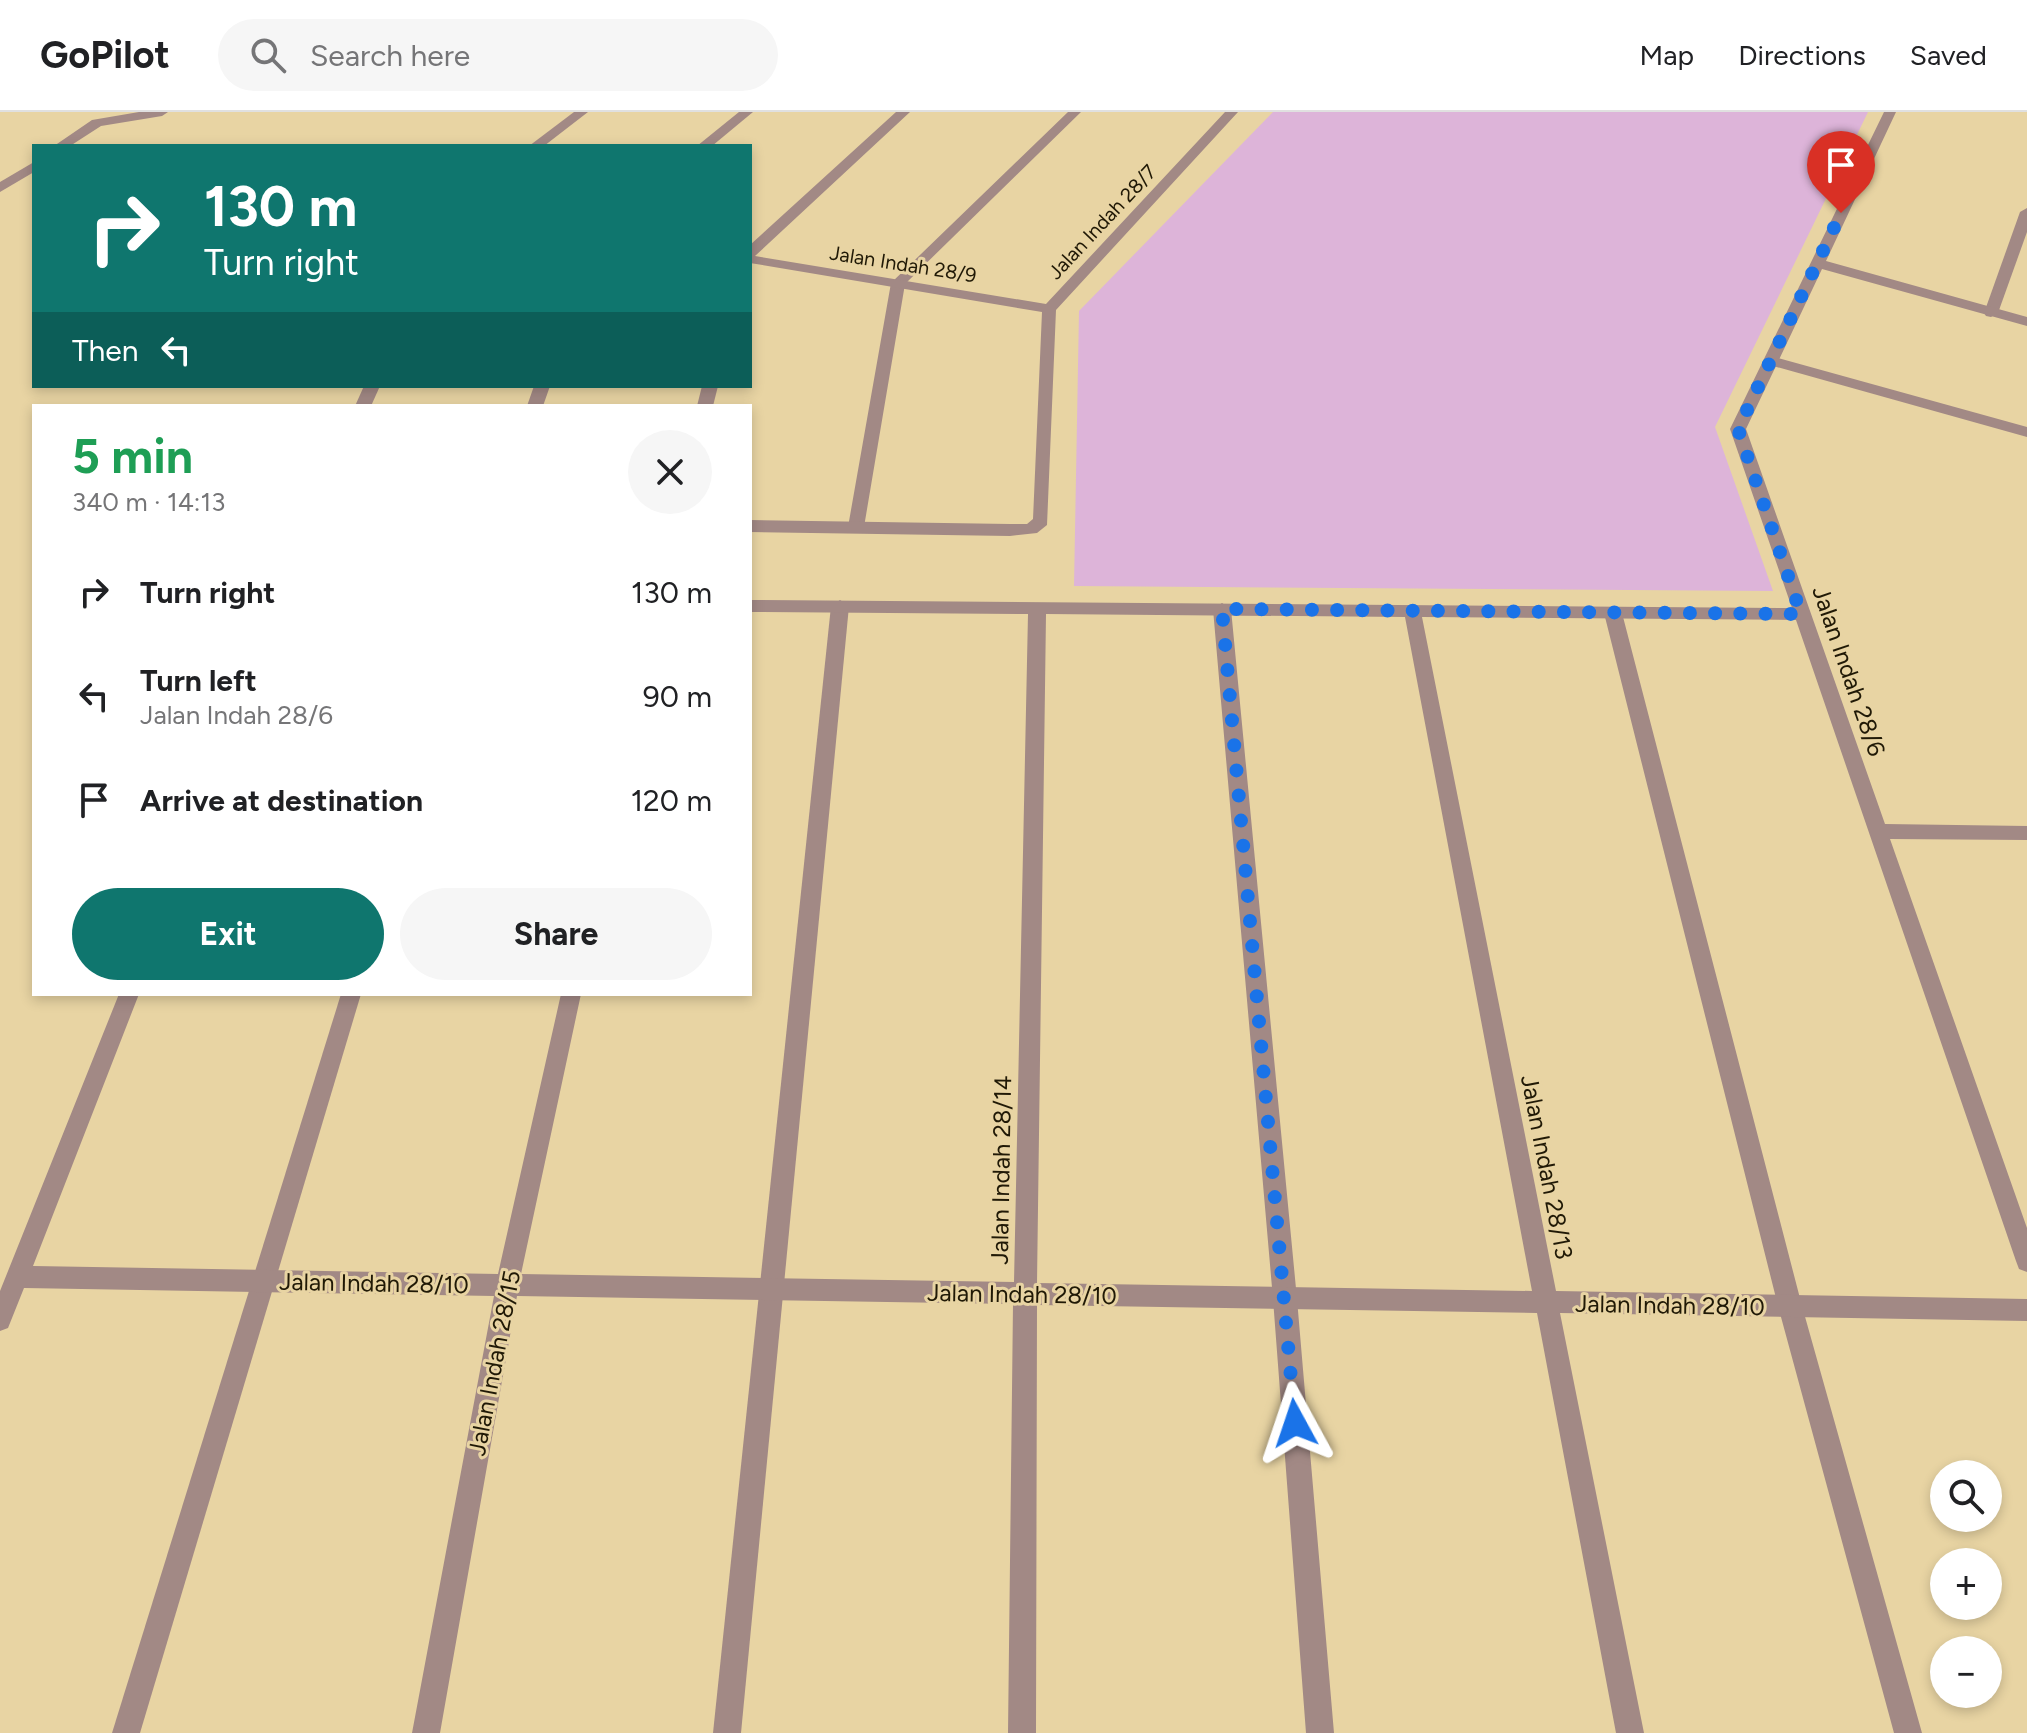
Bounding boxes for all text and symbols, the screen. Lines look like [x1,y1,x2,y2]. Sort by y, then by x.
search box [218,19,778,91]
text: GoPilot [40,32,170,78]
icon: search [246,33,290,77]
text: Search here [310,37,470,74]
text: Map [1640,38,1694,72]
text: Directions [1738,38,1866,72]
text: Saved [1910,38,1987,72]
pin [1807,131,1875,213]
icon: arrive [1819,143,1863,187]
street label: Jalan Indah 28/7 [1043,160,1161,284]
text: 130 m [204,173,357,240]
icon: right [72,176,176,280]
text: Turn right [204,241,359,284]
street label: Jalan Indah 28/9 [828,241,978,287]
icon: left [154,328,198,372]
text: Then [72,332,138,369]
text: 5 min [72,427,193,485]
button: close [628,430,712,514]
text: 340 m · 14:13 [72,486,225,518]
icon: right [72,570,116,614]
text: Turn right [140,574,275,611]
text: 130 m [631,574,712,611]
street label: Jalan Indah 28/6 [1806,582,1892,760]
text: Turn left [140,662,257,699]
icon: left [72,674,116,718]
text: 90 m [643,678,712,715]
text: Jalan Indah 28/6 [140,699,333,731]
icon: arrive [72,778,116,822]
text: Arrive at destination [140,782,423,819]
text: 120 m [631,782,712,819]
button: Exit [72,888,384,980]
button: Share [400,888,712,980]
street label: Jalan Indah 28/13 [1515,1072,1579,1262]
street label: Jalan Indah 28/14 [985,1075,1017,1265]
street label: Jalan Indah 28/10 [279,1267,469,1299]
street label: Jalan Indah 28/15 [462,1268,526,1458]
street label: Jalan Indah 28/10 [927,1278,1117,1310]
street label: Jalan Indah 28/10 [1575,1289,1765,1321]
position arrow [1253,1381,1337,1465]
map controls [1930,1460,2002,1708]
button: search [1930,1460,2002,1532]
button: + [1930,1548,2002,1620]
button: − [1930,1636,2002,1708]

